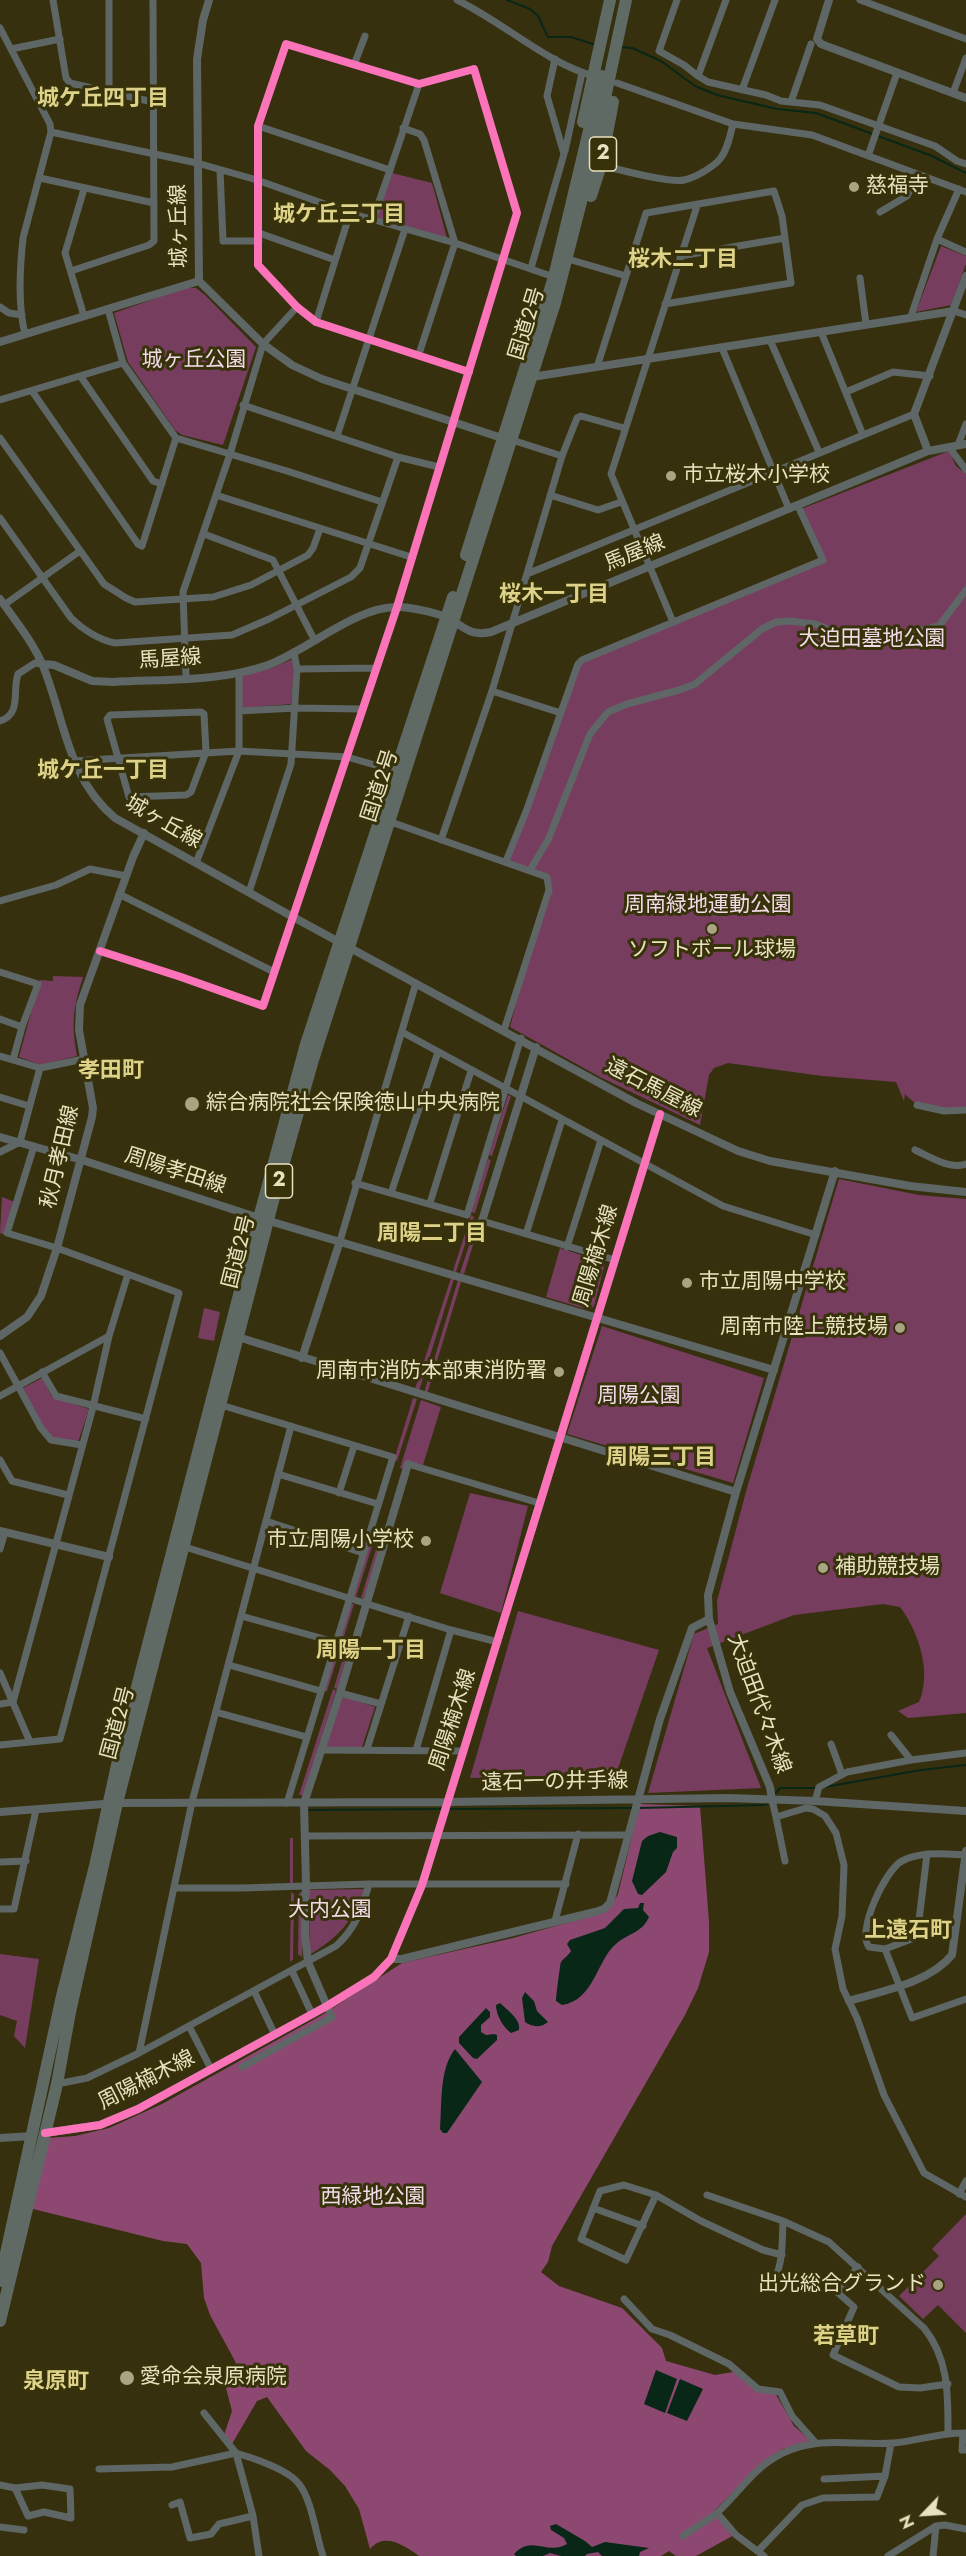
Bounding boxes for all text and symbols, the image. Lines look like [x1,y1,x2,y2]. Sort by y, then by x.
district label: 城ケ丘四丁目 [37,87,169,113]
road number: 2 [590,137,616,171]
place label: 慈福寺 [866,174,929,200]
marker: 慈福寺 [847,180,861,194]
street label: 城ヶ丘線 [167,184,193,268]
district label: 城ケ丘三丁目 [273,203,405,229]
district label: 桜木二丁目 [628,248,738,274]
street label: 国道2号 [505,284,551,364]
park label: 城ヶ丘公園 [142,348,246,374]
place label: 市立桜木小学校 [683,463,830,489]
marker: 市立桜木小学校 [664,469,678,483]
street label: 馬屋線 [601,531,669,577]
district label: 桜木一丁目 [499,583,609,609]
park label: 大迫田墓地公園 [799,627,945,653]
street label: 馬屋線 [138,645,202,675]
street label: 国道2号 [357,746,405,826]
district label: 城ケ丘一丁目 [37,759,169,785]
street label: 城ヶ丘線 [120,791,206,855]
park label: 周南緑地運動公園 [624,893,792,919]
marker: ソフトボール球場 [705,922,719,936]
place label: ソフトボール球場 [628,938,796,964]
street label: 遠石馬屋線 [601,1054,705,1124]
district label: 孝田町 [78,1059,144,1085]
place label: 綜合病院社会保険徳山中央病院 [206,1091,500,1117]
marker: 綜合病院社会保険徳山中央病院 [183,1095,201,1113]
street label: 秋月孝田線 [37,1103,85,1211]
street label: 周陽孝田線 [121,1144,229,1200]
road number: 2 [266,1164,292,1198]
street label: 周陽楠木線 [570,1202,624,1310]
street label: 国道2号 [219,1213,261,1291]
district label: 周陽二丁目 [377,1222,487,1248]
place label: 市立周陽中学校 [699,1270,846,1296]
marker: 市立周陽中学校 [680,1276,694,1290]
place label: 周南市陸上競技場 [720,1315,888,1341]
marker: 周南市陸上競技場 [893,1321,907,1335]
place label: 周南市消防本部東消防署 [316,1359,547,1385]
marker: 周南市消防本部東消防署 [552,1365,566,1379]
park label: 周陽公園 [597,1384,681,1410]
district label: 周陽三丁目 [606,1446,716,1472]
place label: 市立周陽小学校 [267,1528,414,1554]
marker: 市立周陽小学校 [419,1534,433,1548]
place label: 補助競技場 [835,1555,940,1581]
marker: 補助競技場 [816,1561,830,1575]
street label: 大迫田代々木線 [721,1631,795,1777]
district label: 周陽一丁目 [316,1639,426,1665]
street label: 周陽楠木線 [426,1666,482,1774]
street label: 国道2号 [97,1684,141,1762]
street label: 遠石一の井手線 [481,1769,629,1797]
park label: 大内公園 [288,1898,372,1924]
district label: 上遠石町 [864,1919,952,1945]
street label: 周陽楠木線 [95,2046,199,2116]
park label: 西緑地公園 [321,2185,425,2211]
place label: 出光総合グランド [758,2272,926,2298]
marker: 出光総合グランド [931,2278,945,2292]
district label: 若草町 [813,2325,879,2351]
place label: 愛命会泉原病院 [140,2365,287,2391]
marker: 愛命会泉原病院 [118,2369,136,2387]
district label: 泉原町 [23,2370,89,2396]
north arrow [894,2484,954,2544]
text: N [894,2511,920,2532]

